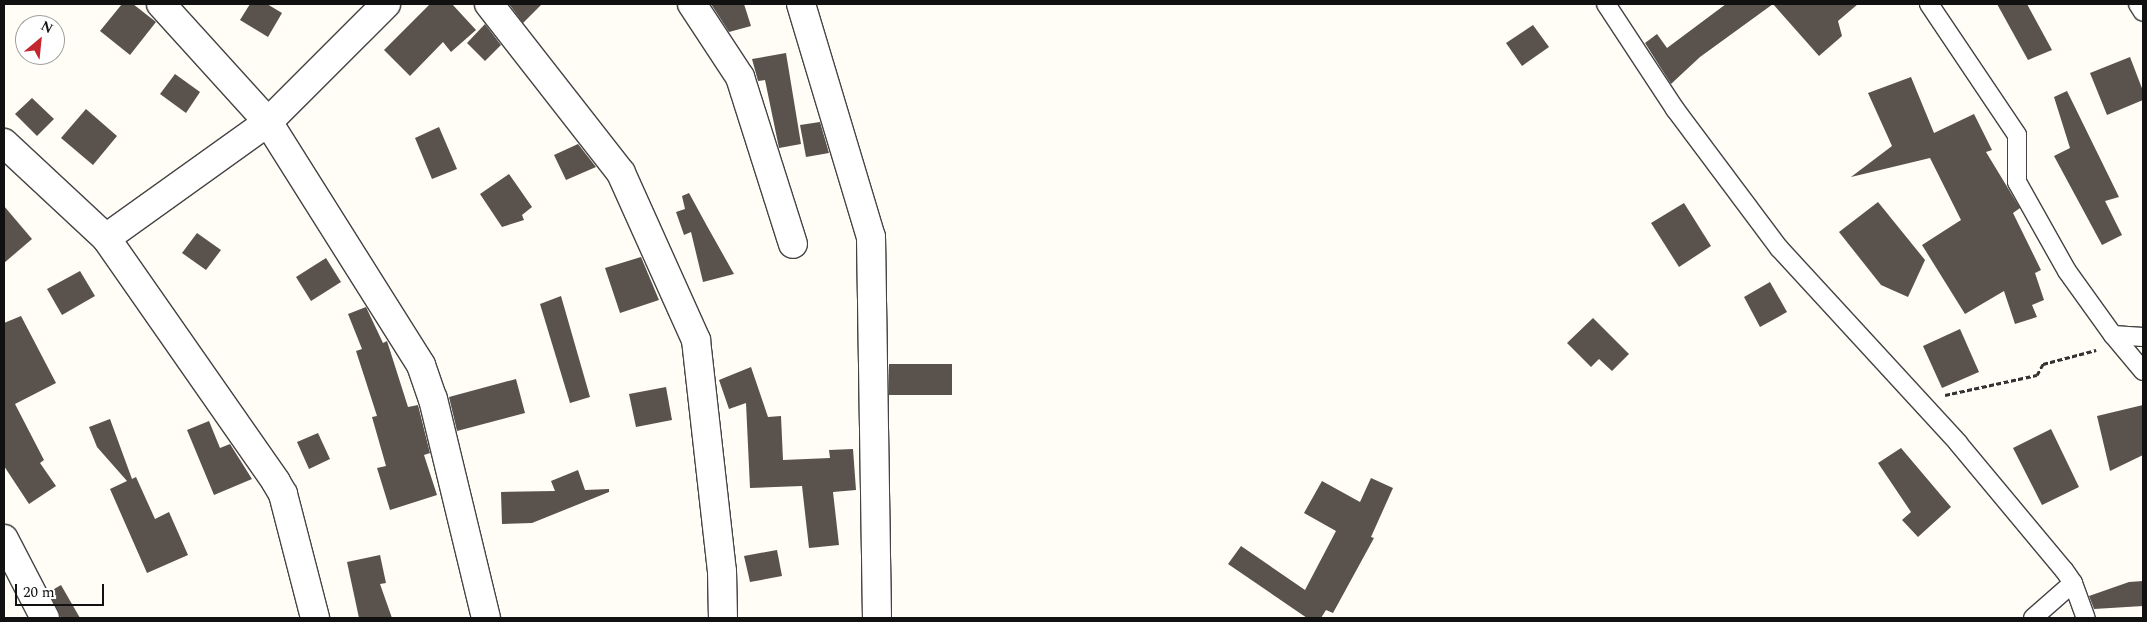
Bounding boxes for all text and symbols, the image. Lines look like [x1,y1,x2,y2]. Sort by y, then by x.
north arrow [15,15,65,65]
text: N [37,15,57,39]
scale bar [18,574,106,606]
text: 20 m [23,581,55,604]

